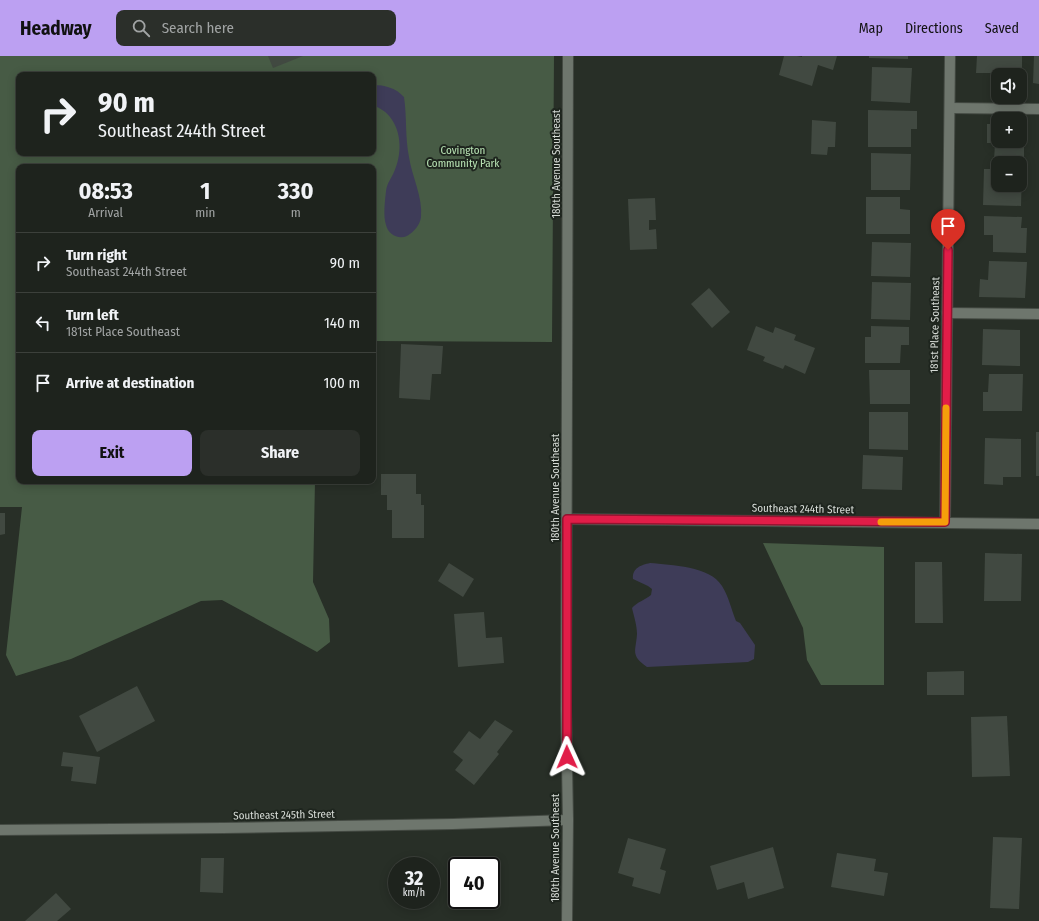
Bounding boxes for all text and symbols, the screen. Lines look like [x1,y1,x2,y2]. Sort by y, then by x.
search box [116,10,396,46]
text: Headway [20,17,92,40]
icon: search [130,17,152,39]
text: Search here [162,19,234,37]
text: Map [859,20,883,37]
text: Directions [905,20,963,37]
text: Saved [985,20,1019,37]
map controls [991,68,1027,192]
button: sound [991,68,1027,104]
text: 90 m [98,86,155,119]
icon: right [32,88,84,140]
street label: 180th Avenue Southeast [550,109,563,218]
button: + [991,112,1027,148]
text: Southeast 244th Street [98,120,265,142]
park label: Covington Community Park [427,144,500,170]
button: − [991,156,1027,192]
text: 08:53 [78,177,133,205]
text: 1 [200,177,210,205]
text: 330 [278,177,314,205]
text: Arrival [88,205,123,220]
text: min [195,205,215,220]
text: m [291,205,301,220]
pin [931,209,965,250]
icon: arrive [937,215,959,237]
text: Turn right [66,246,127,264]
icon: right [32,252,54,274]
text: 90 m [330,254,360,272]
text: Southeast 244th Street [66,264,187,279]
street label: 181st Place Southeast [928,276,942,373]
text: Turn left [66,306,119,324]
icon: left [32,312,54,334]
text: 140 m [324,314,360,332]
text: 181st Place Southeast [66,324,180,339]
icon: arrive [32,372,54,394]
text: Arrive at destination [66,374,194,392]
text: 100 m [323,374,360,392]
button: Exit [32,430,192,476]
button: Share [200,430,360,476]
street label: 180th Avenue Southeast [549,433,562,542]
street label: Southeast 244th Street [752,502,855,516]
position arrow [546,736,588,778]
street label: 180th Avenue Southeast [549,793,562,902]
street label: Southeast 245th Street [233,808,335,822]
speed limit sign: 40 [448,857,500,909]
text: 32 [405,866,423,890]
text: km/h [403,887,425,899]

